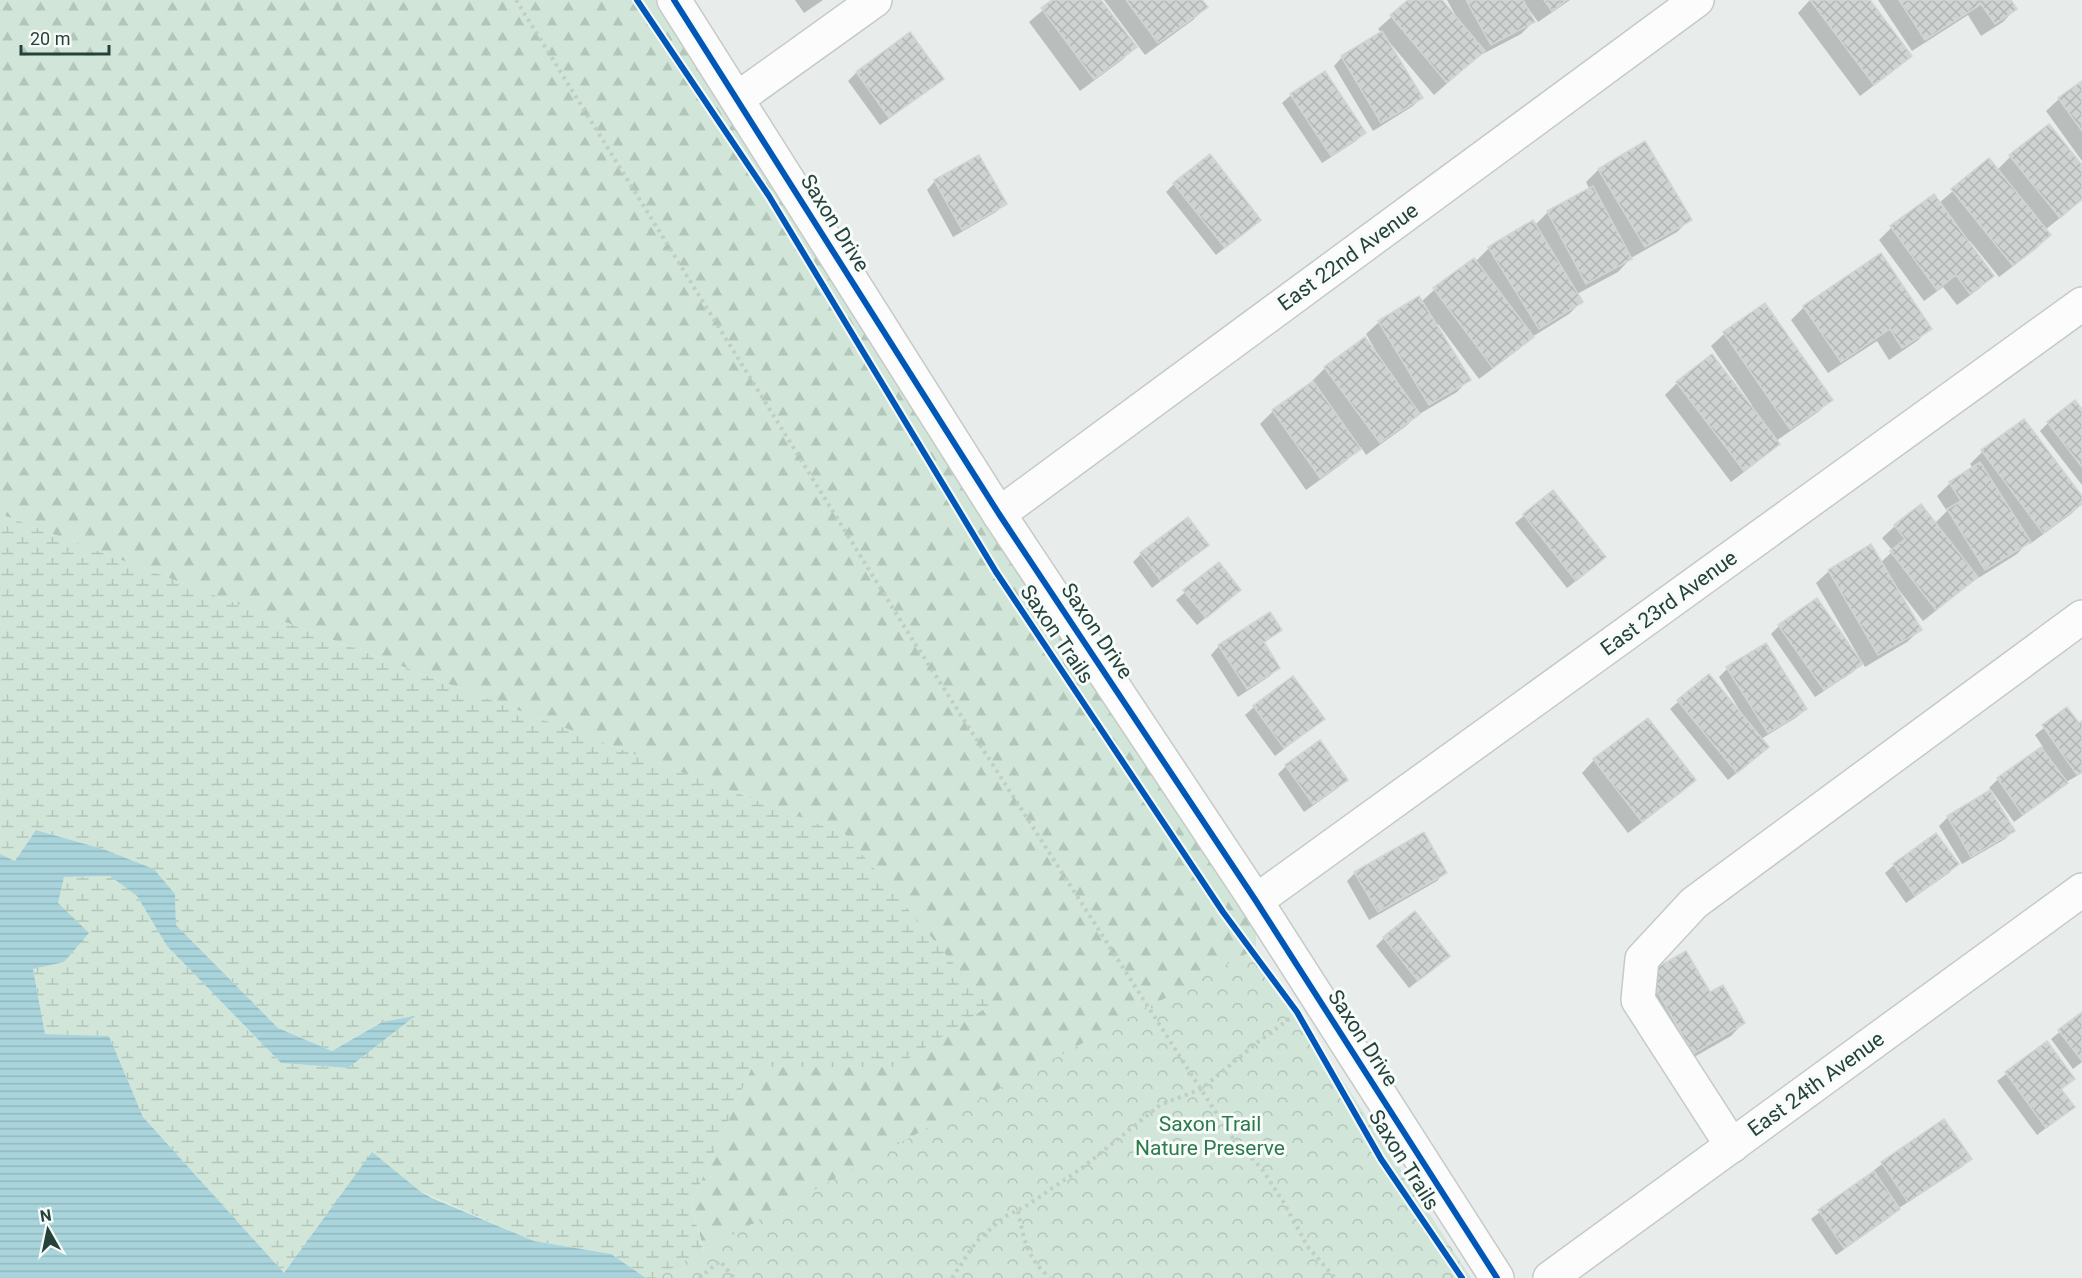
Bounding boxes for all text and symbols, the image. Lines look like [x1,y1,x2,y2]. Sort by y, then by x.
scale bar [21,18,110,56]
text: 20 m [30,28,70,49]
street label: Saxon Drive [796,170,874,276]
street label: East 22nd Avenue [1273,198,1423,316]
street label: East 23rd Avenue [1596,546,1742,660]
street label: Saxon Drive [1056,579,1138,683]
street label: Saxon Trails [1015,580,1099,688]
street label: Saxon Drive [1323,985,1403,1091]
street label: East 24th Avenue [1743,1027,1889,1141]
street label: Saxon Trails [1364,1106,1444,1214]
park label: Saxon Trail Nature Preserve [1135,1112,1285,1160]
north arrow [18,1200,78,1260]
text: N [39,1205,53,1226]

